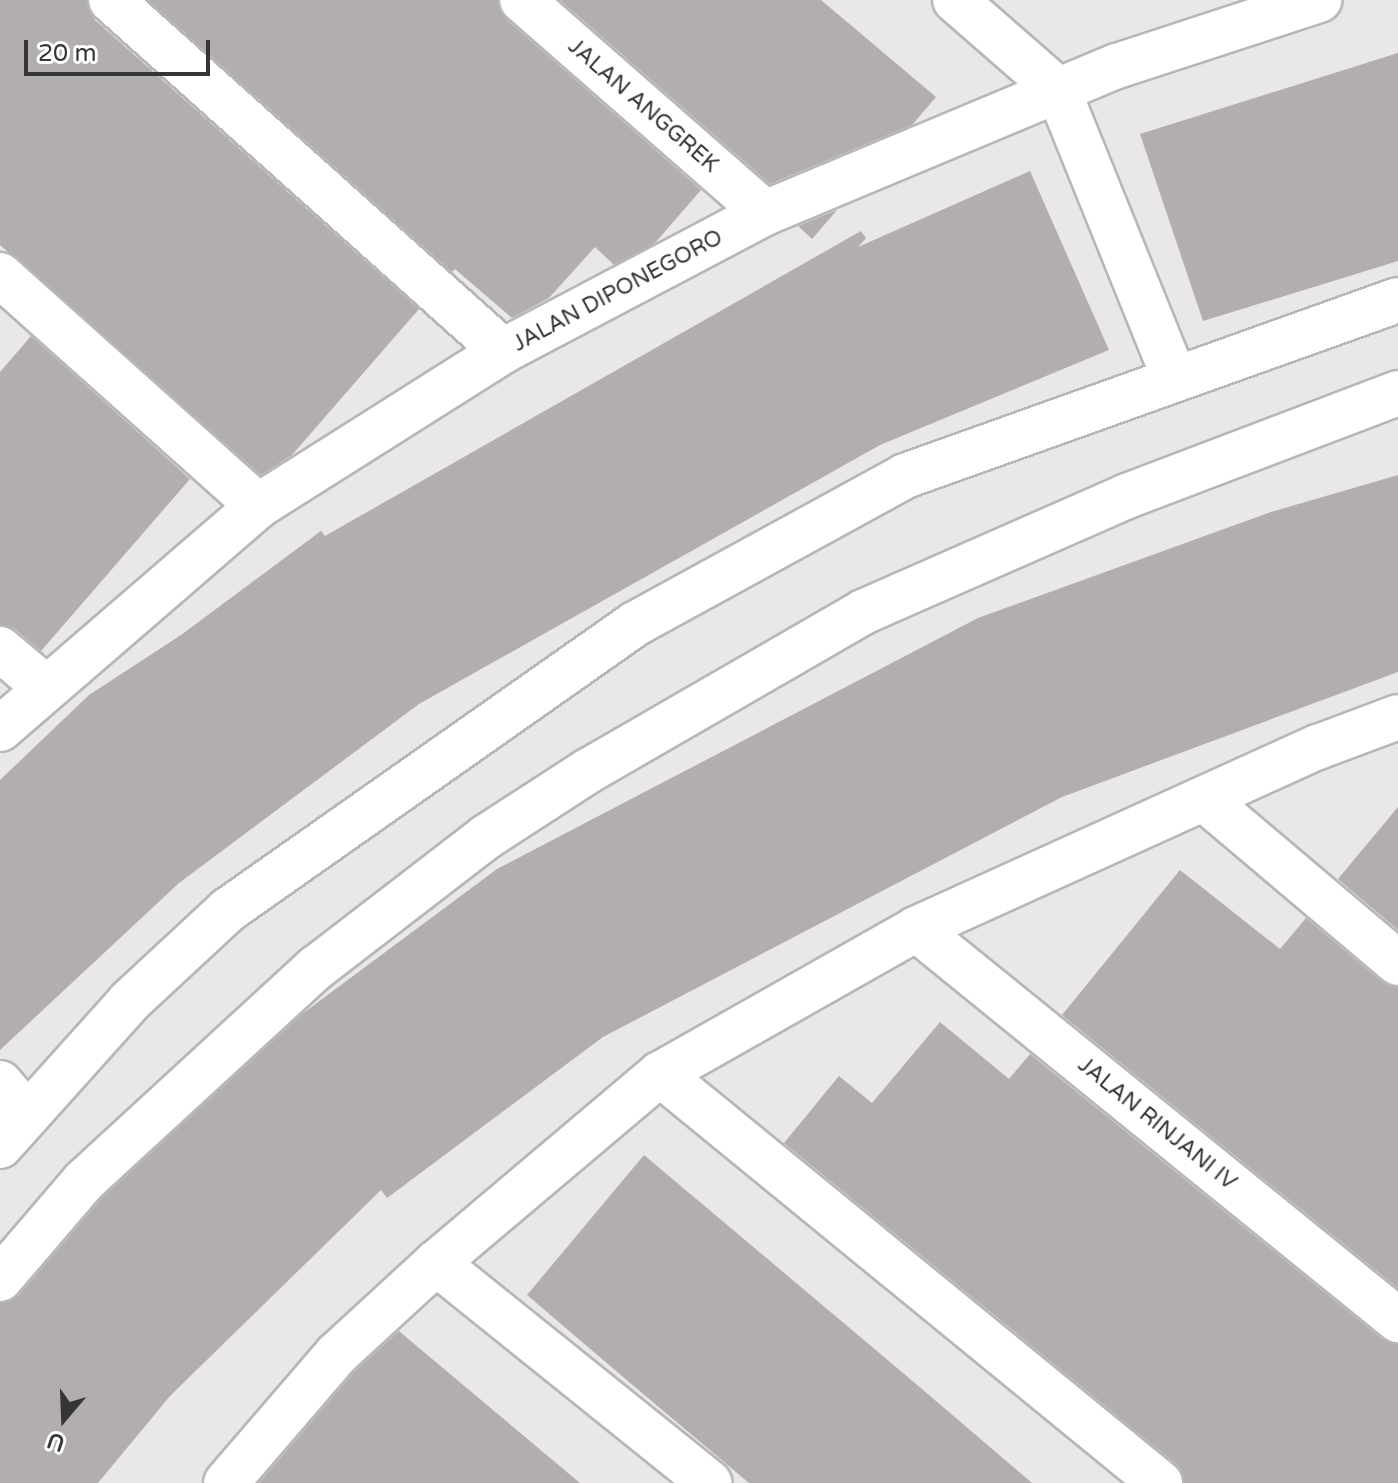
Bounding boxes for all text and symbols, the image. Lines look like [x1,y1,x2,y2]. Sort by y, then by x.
scale bar [28,24,214,74]
street label: JALAN ANGGREK [562,34,724,178]
text: 20 m [38,39,96,68]
street label: JALAN DIPONEGORO [509,224,727,358]
street label: JALAN RINJANI IV [1072,1052,1242,1196]
north arrow [24,1379,104,1459]
text: U [44,1427,68,1457]

